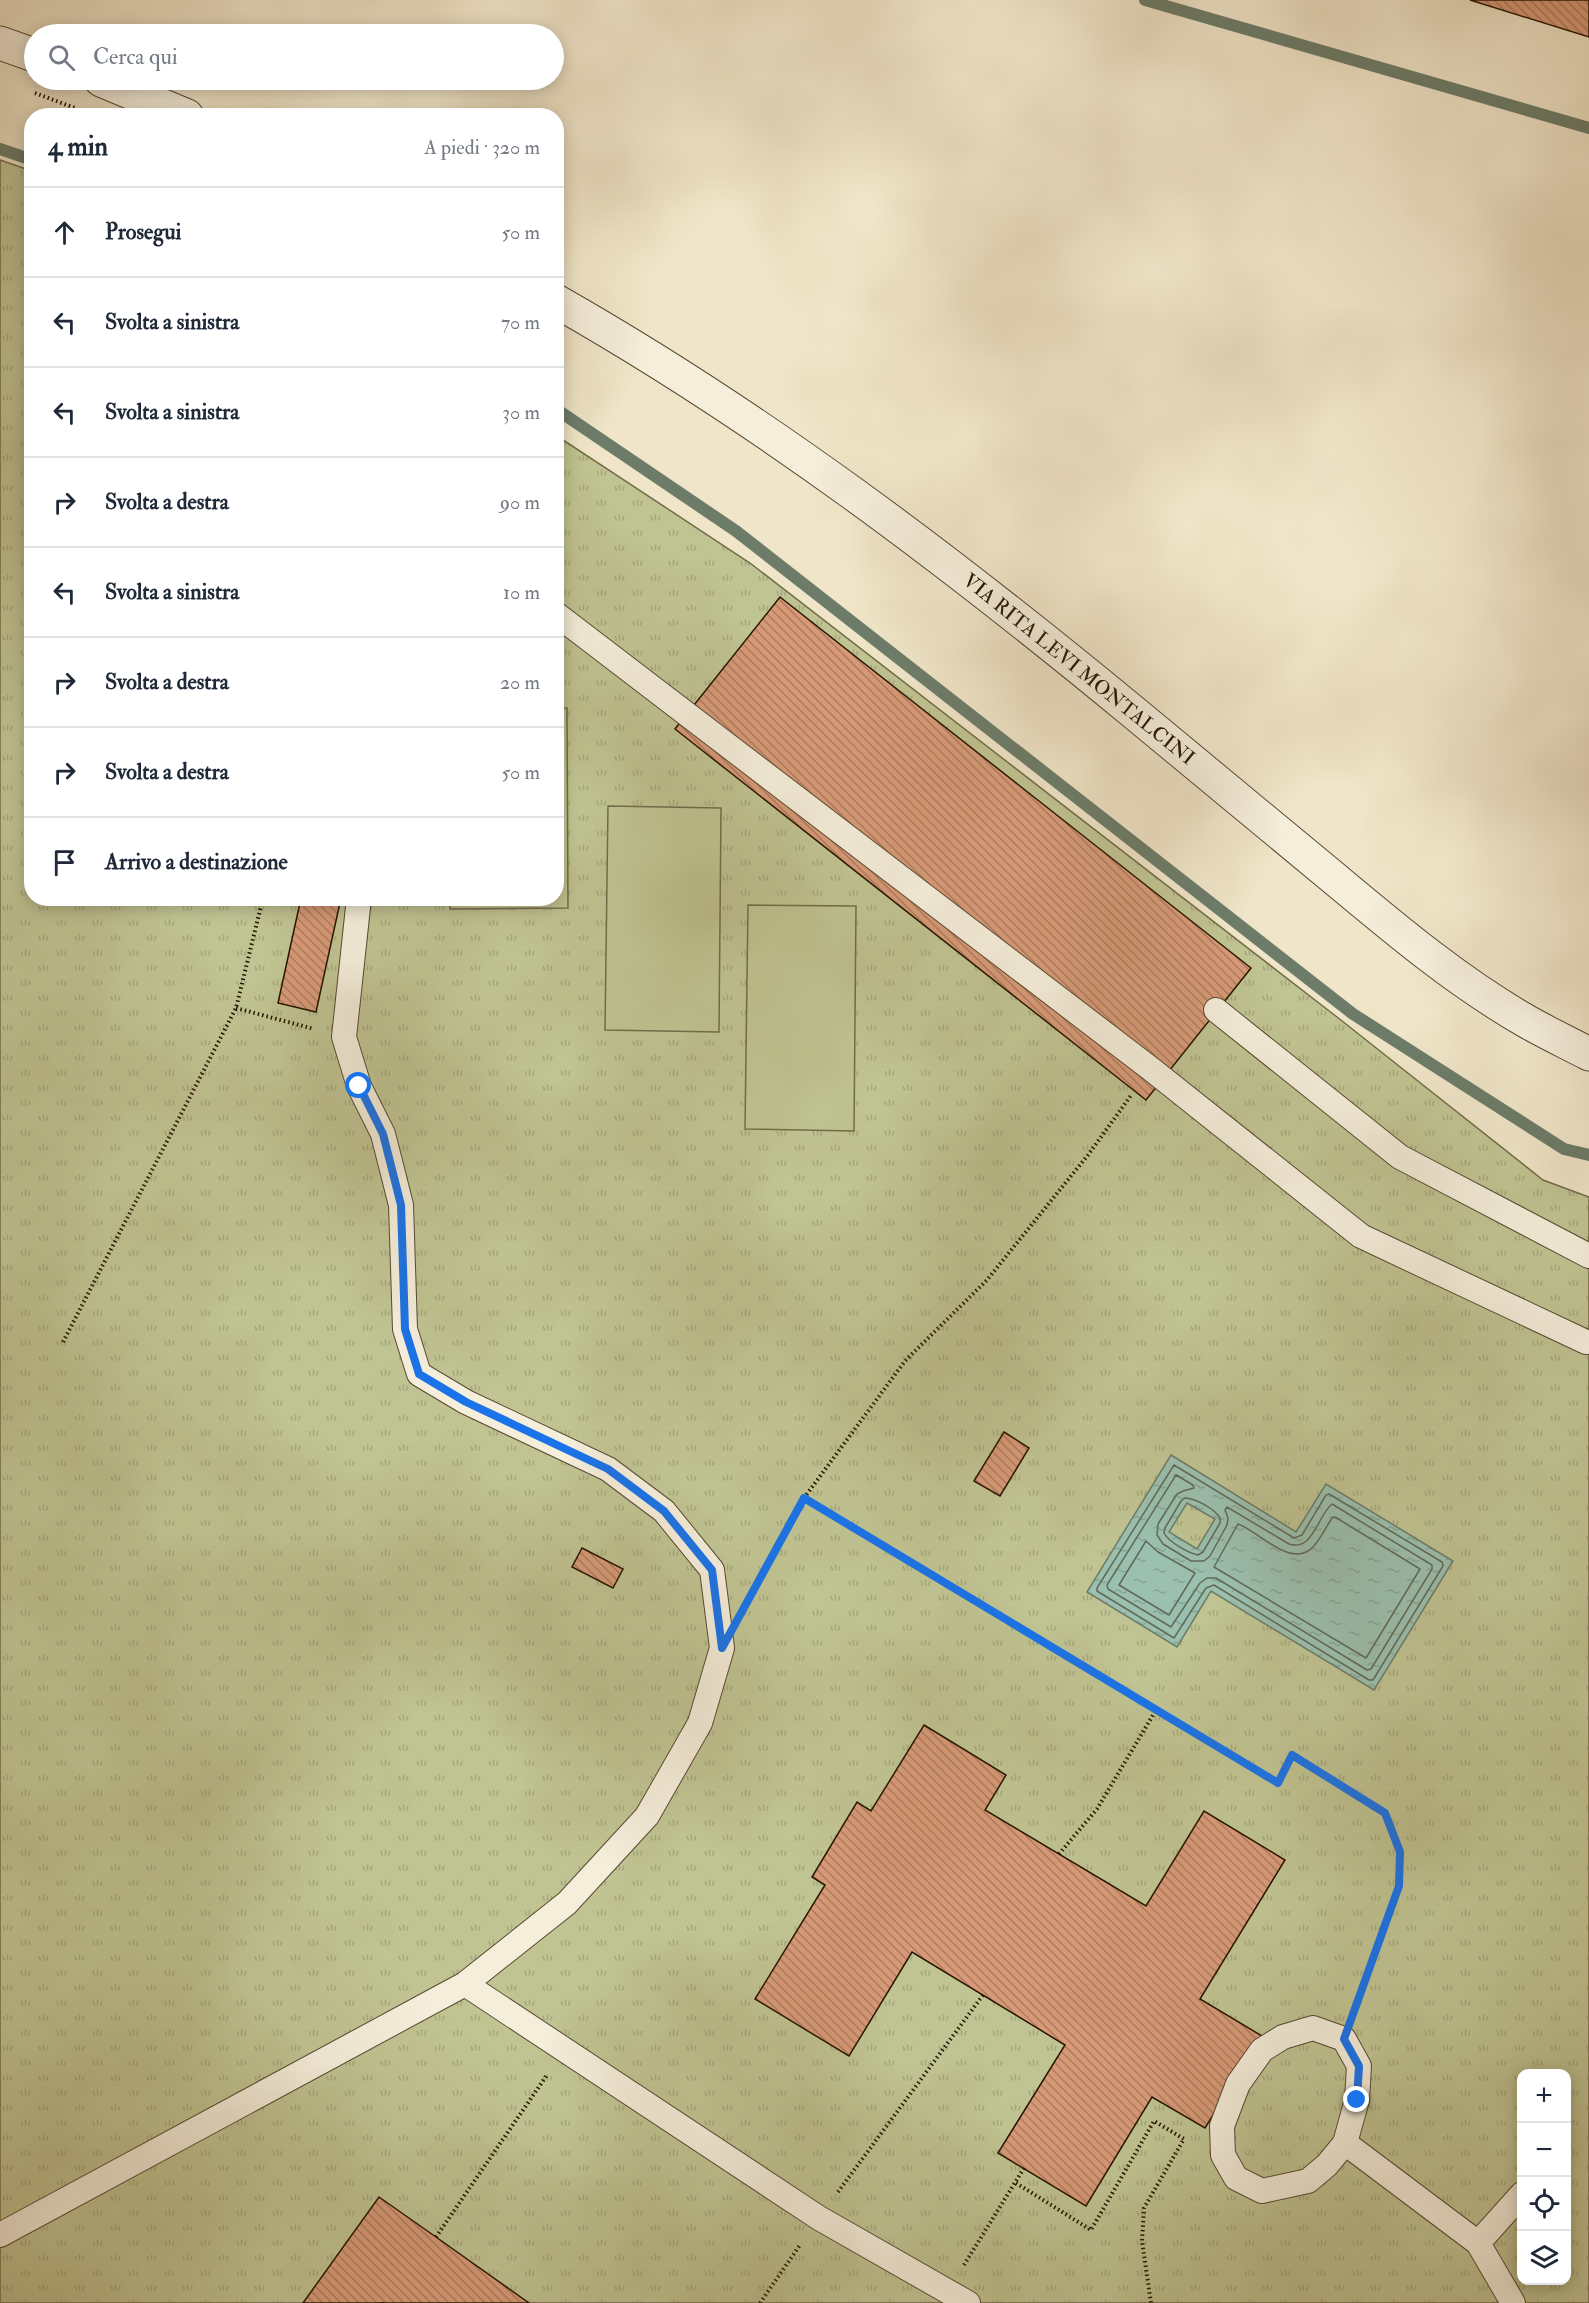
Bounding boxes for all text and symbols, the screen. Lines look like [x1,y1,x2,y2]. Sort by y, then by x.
search box [24,24,564,90]
icon: search [45,41,78,74]
text: Cerca qui [93,43,178,71]
text: 4 min [48,131,108,163]
text: A piedi · 320 m [424,135,540,160]
icon: ahead [48,216,81,249]
text: Prosegui [105,218,181,246]
text: 50 m [501,220,540,245]
icon: left [48,306,81,339]
text: Svolta a sinistra [105,308,239,336]
text: 70 m [501,310,540,335]
icon: left [48,396,81,429]
text: Svolta a sinistra [105,398,239,426]
text: 30 m [502,400,540,425]
icon: right [48,486,81,519]
text: Svolta a destra [105,488,229,516]
text: 90 m [500,490,540,515]
street label: VIA RITA LEVI MONTALCINI [958,568,1200,770]
icon: left [48,576,81,609]
text: Svolta a sinistra [105,578,239,606]
text: 10 m [503,580,540,605]
icon: right [48,666,81,699]
text: Svolta a destra [105,668,229,696]
text: 20 m [500,670,540,695]
icon: right [48,756,81,789]
text: Svolta a destra [105,758,229,786]
text: 50 m [501,760,540,785]
icon: arrive [48,846,81,879]
text: Arrivo a destinazione [105,848,288,876]
route start [345,1072,371,1098]
map controls [1517,2069,1571,2285]
button: + [1517,2069,1571,2123]
route end [1343,2086,1369,2112]
button: − [1517,2123,1571,2177]
button: locate [1517,2177,1571,2231]
button: layers [1517,2231,1571,2285]

